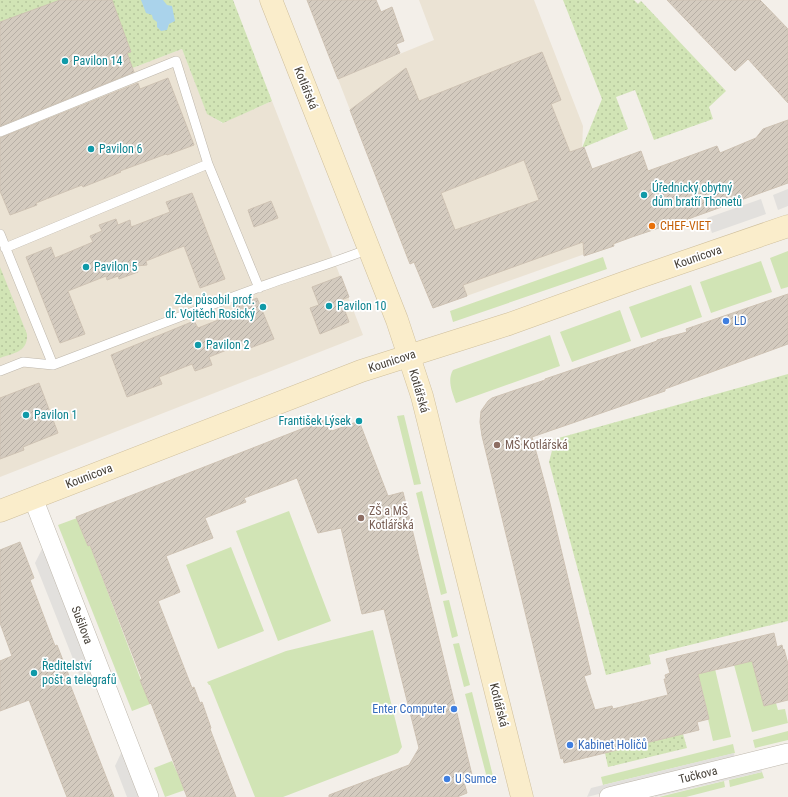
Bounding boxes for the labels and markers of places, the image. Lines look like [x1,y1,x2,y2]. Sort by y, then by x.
place label: Pavilon 14 [73,54,122,68]
marker: Pavilon 14 [60,56,70,66]
place label: Pavilon 6 [99,142,142,156]
marker: Pavilon 6 [86,144,96,154]
place label: Úřednický obytný dům bratří Thonetů [652,180,742,209]
marker: Úřednický obytný dům bratří Thonetů [639,190,649,200]
place label: CHEF-VIET [660,219,711,233]
marker: CHEF-VIET [647,221,657,231]
place label: Pavilon 5 [94,260,137,274]
marker: Pavilon 5 [81,262,91,272]
place label: Zde působil prof. dr. Vojtěch Rosický [165,293,255,321]
place label: Pavilon 10 [337,299,386,313]
marker: Pavilon 10 [324,301,334,311]
marker: Zde působil prof. dr. Vojtěch Rosický [258,302,268,312]
place label: LD [734,314,747,328]
marker: LD [721,316,731,326]
place label: Pavilon 2 [206,338,249,352]
marker: Pavilon 2 [193,340,203,350]
place label: Pavilon 1 [34,408,77,422]
marker: Pavilon 1 [21,410,31,420]
place label: František Lýsek [278,414,352,428]
marker: František Lýsek [354,416,364,426]
place label: MŠ Kotlářská [505,437,568,452]
marker: MŠ Kotlářská [492,440,502,450]
place label: ZŠ a MŠ Kotlářská [369,503,414,532]
marker: ZŠ a MŠ Kotlářská [356,513,366,523]
place label: Ředitelství pošt a telegrafů [42,658,117,687]
marker: Ředitelství pošt a telegrafů [29,668,39,678]
place label: Enter Computer [372,702,446,716]
marker: Enter Computer [449,704,459,714]
place label: Kabinet Holičů [578,738,647,752]
marker: Kabinet Holičů [565,740,575,750]
place label: U Sumce [455,772,497,786]
marker: U Sumce [442,774,452,784]

